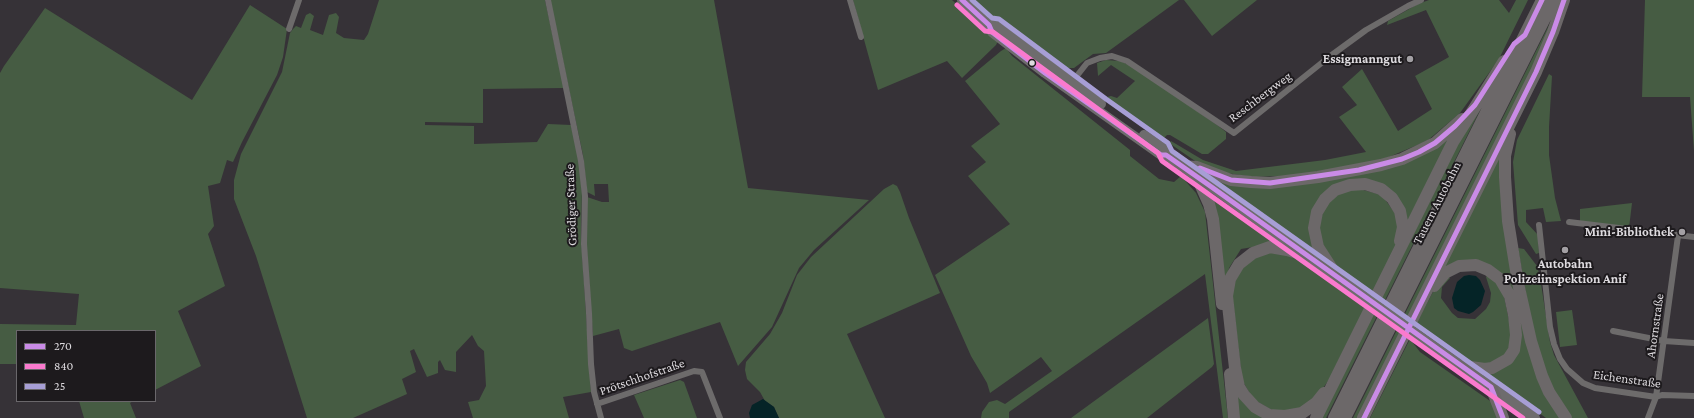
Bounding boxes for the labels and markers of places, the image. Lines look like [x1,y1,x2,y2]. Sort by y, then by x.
place label: Essigmanngut [1323,51,1402,67]
marker: Essigmanngut [1405,54,1415,64]
unlabelled marker [1027,58,1037,68]
place label: Mini-Bibliothek [1585,224,1674,240]
marker: Mini-Bibliothek [1677,227,1687,237]
marker: Autobahn Polizeiinspektion Anif [1560,245,1570,255]
place label: Autobahn Polizeiinspektion Anif [1504,256,1626,287]

